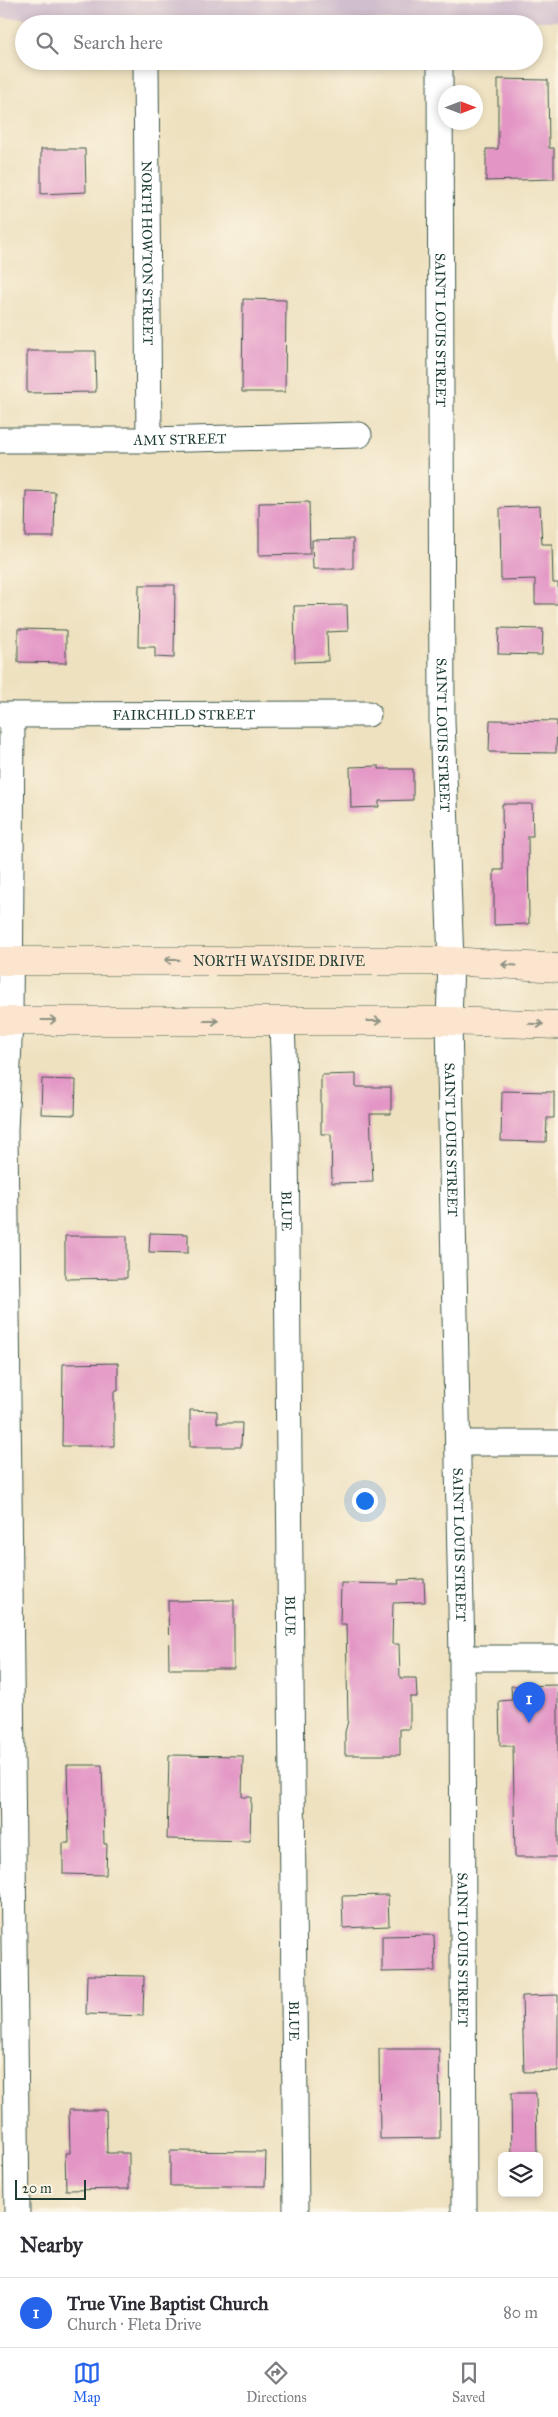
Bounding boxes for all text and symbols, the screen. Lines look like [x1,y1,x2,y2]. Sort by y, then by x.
search box [15,15,543,70]
icon: search [33,29,61,57]
text: Search here [73,31,163,54]
north arrow [438,85,483,130]
street label: NORTH HOWTON STREET [138,161,156,346]
street label: SAINT LOUIS STREET [432,253,449,408]
street label: AMY STREET [133,430,227,449]
street label: SAINT LOUIS STREET [433,658,453,813]
street label: FAIRCHILD STREET [113,706,256,724]
street label: NORTH WAYSIDE DRIVE [193,953,365,970]
one-way arrow [164,955,180,965]
one-way arrow [502,960,518,970]
one-way arrow [40,1015,56,1025]
one-way arrow [202,1016,219,1026]
one-way arrow [365,1016,381,1026]
one-way arrow [528,1019,544,1029]
street label: SAINT LOUIS STREET [441,1062,461,1217]
street label: BLUE [277,1191,295,1231]
street label: SAINT LOUIS STREET [449,1467,469,1622]
your location [352,1488,378,1514]
street label: BLUE [281,1596,299,1636]
pin: 1 [513,1682,545,1723]
street label: SAINT LOUIS STREET [454,1873,471,2027]
street label: BLUE [285,2001,302,2041]
map controls [498,2152,543,2197]
button: layers [498,2152,543,2197]
scale bar [15,2177,86,2200]
text: 20 m [22,2180,52,2197]
text: Nearby [20,2232,83,2258]
text: True Vine Baptist Church [67,2292,269,2315]
text: 1 [33,2303,39,2322]
text: 80 m [503,2303,538,2322]
text: Church · Fleta Drive [67,2315,201,2334]
tab: Map [73,2359,101,2406]
tab: Directions [246,2359,307,2406]
tab: Saved [452,2359,485,2406]

